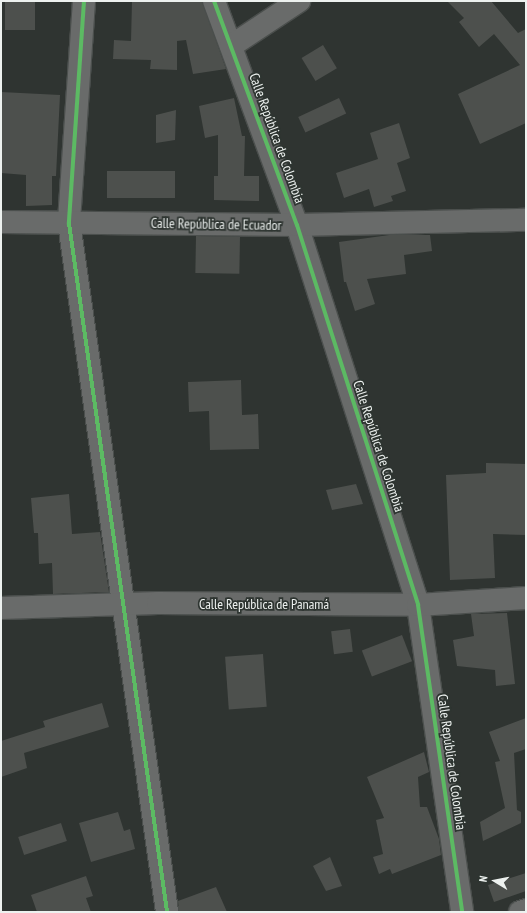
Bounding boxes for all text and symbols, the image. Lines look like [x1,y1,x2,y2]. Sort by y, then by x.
street label: Calle República de Colombia [246,71,308,205]
street label: Calle República de Ecuador [151,214,281,234]
street label: Calle República de Colombia [350,378,408,514]
street label: Calle República de Panamá [199,596,329,612]
street label: Calle República de Colombia [434,693,470,831]
north arrow [475,861,515,901]
text: N [476,875,491,883]

